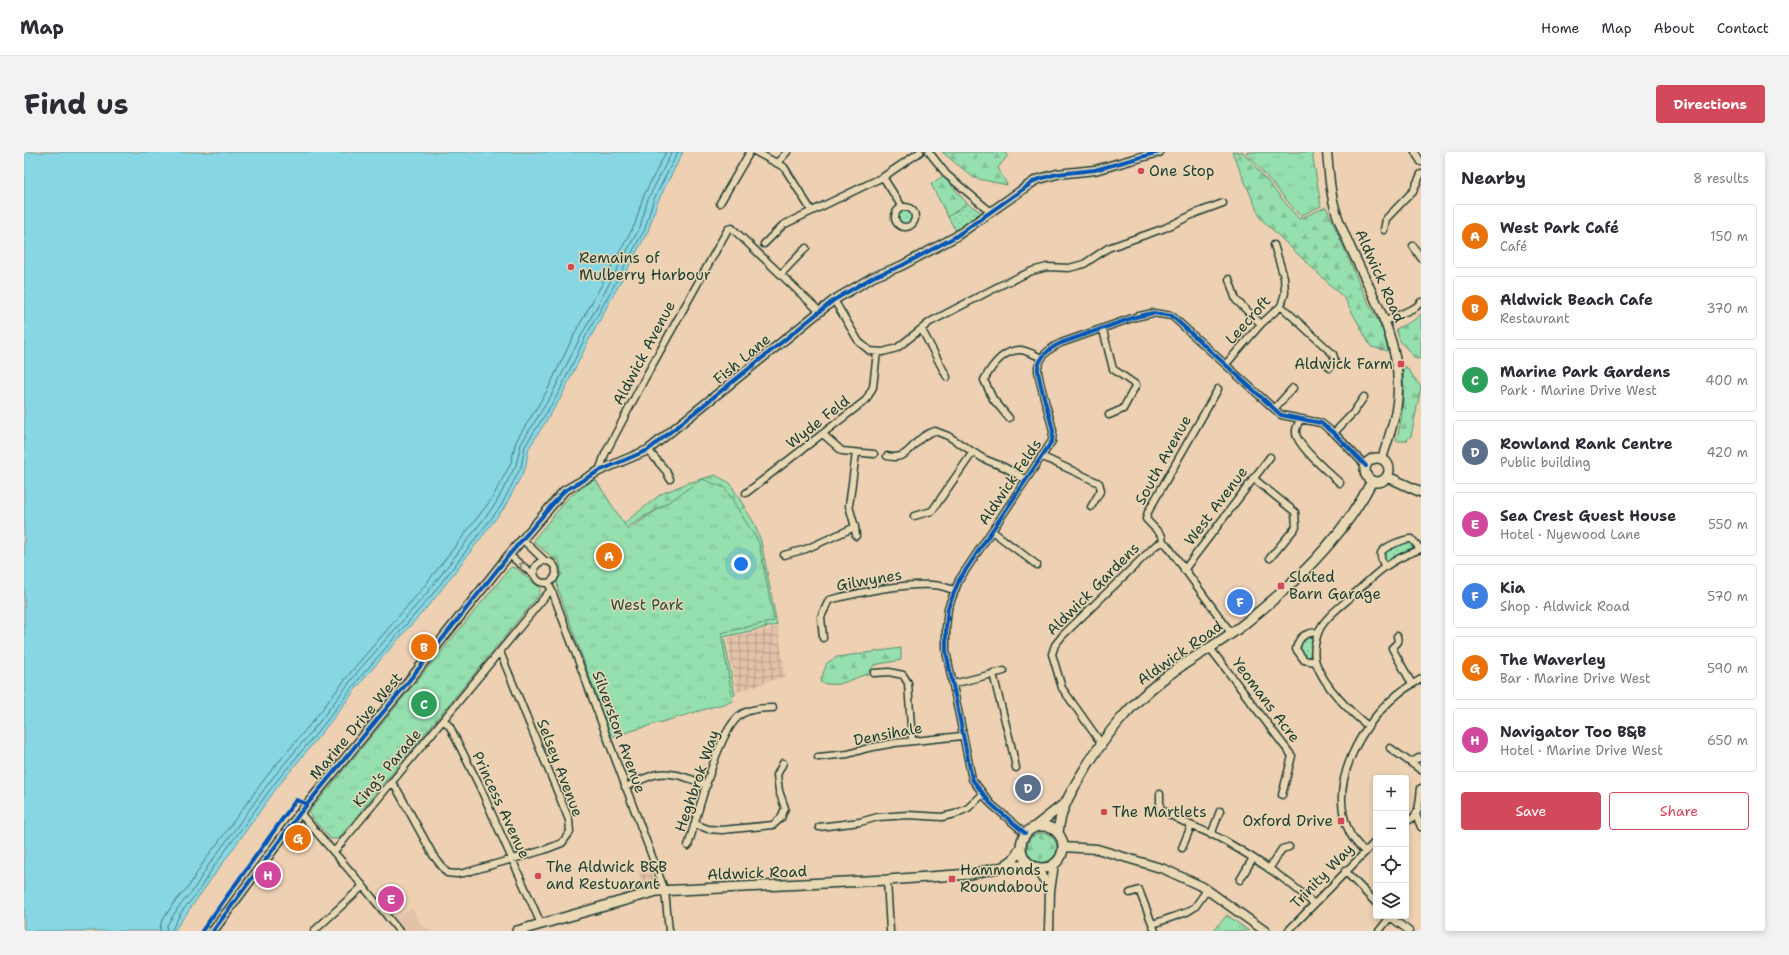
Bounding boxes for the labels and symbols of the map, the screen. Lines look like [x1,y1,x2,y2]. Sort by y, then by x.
place label: One Stop [1149,161,1214,181]
marker: One Stop [1136,166,1146,176]
street label: Aldwick Road [1350,226,1410,326]
place label: Remains of Mulberry Harbour [579,248,711,285]
marker: Remains of Mulberry Harbour [566,262,576,272]
street label: Leecroft [1221,291,1275,349]
street label: Aldwick Avenue [608,297,680,409]
street label: Fish Lane [709,329,775,389]
place label: Aldwick Farm [1294,354,1393,374]
marker: Aldwick Farm [1396,359,1406,369]
street label: Wyde Feld [782,391,854,453]
street label: South Avenue [1130,412,1196,508]
street label: Aldwick Felds [974,435,1046,529]
street label: West Avenue [1180,463,1252,549]
street label: Aldwick Gardens [1042,538,1144,640]
pin: A [596,541,622,571]
your location [731,554,751,574]
one-way arrow [519,563,526,570]
street label: Gilwynes [835,564,903,596]
place label: Slated Barn Garage [1289,567,1381,604]
marker: Slated Barn Garage [1276,581,1286,591]
pin: F [1227,587,1253,617]
park label: West Park [610,595,684,615]
street label: Aldwick Road [1133,616,1227,690]
pin: B [411,632,437,662]
street label: Yeomans Acre [1227,653,1305,747]
street label: Marine Drive West [305,668,407,784]
street label: Silverston Avenue [588,668,650,796]
pin: C [411,689,437,719]
street label: Selsey Avenue [532,716,588,820]
street label: Densihale [852,718,924,750]
street label: King's Parade [348,725,426,811]
street label: Heghbrok Way [670,727,724,835]
street label: Princess Avenue [467,748,535,862]
pin: D [1015,773,1041,803]
place label: The Martlets [1112,802,1207,822]
marker: The Martlets [1099,807,1109,817]
place label: Oxford Drive [1242,811,1333,831]
marker: Oxford Drive [1336,816,1346,826]
pin: G [285,823,311,853]
street label: Trinity Way [1286,839,1358,913]
place label: The Aldwick B&B and Restuarant [546,857,667,894]
pin: H [255,860,281,890]
place label: Hammonds Roundabout [960,860,1049,897]
street label: Aldwick Road [707,861,808,885]
marker: The Aldwick B&B and Restuarant [533,871,543,881]
marker: Hammonds Roundabout [947,874,957,884]
pin: E [378,884,404,914]

